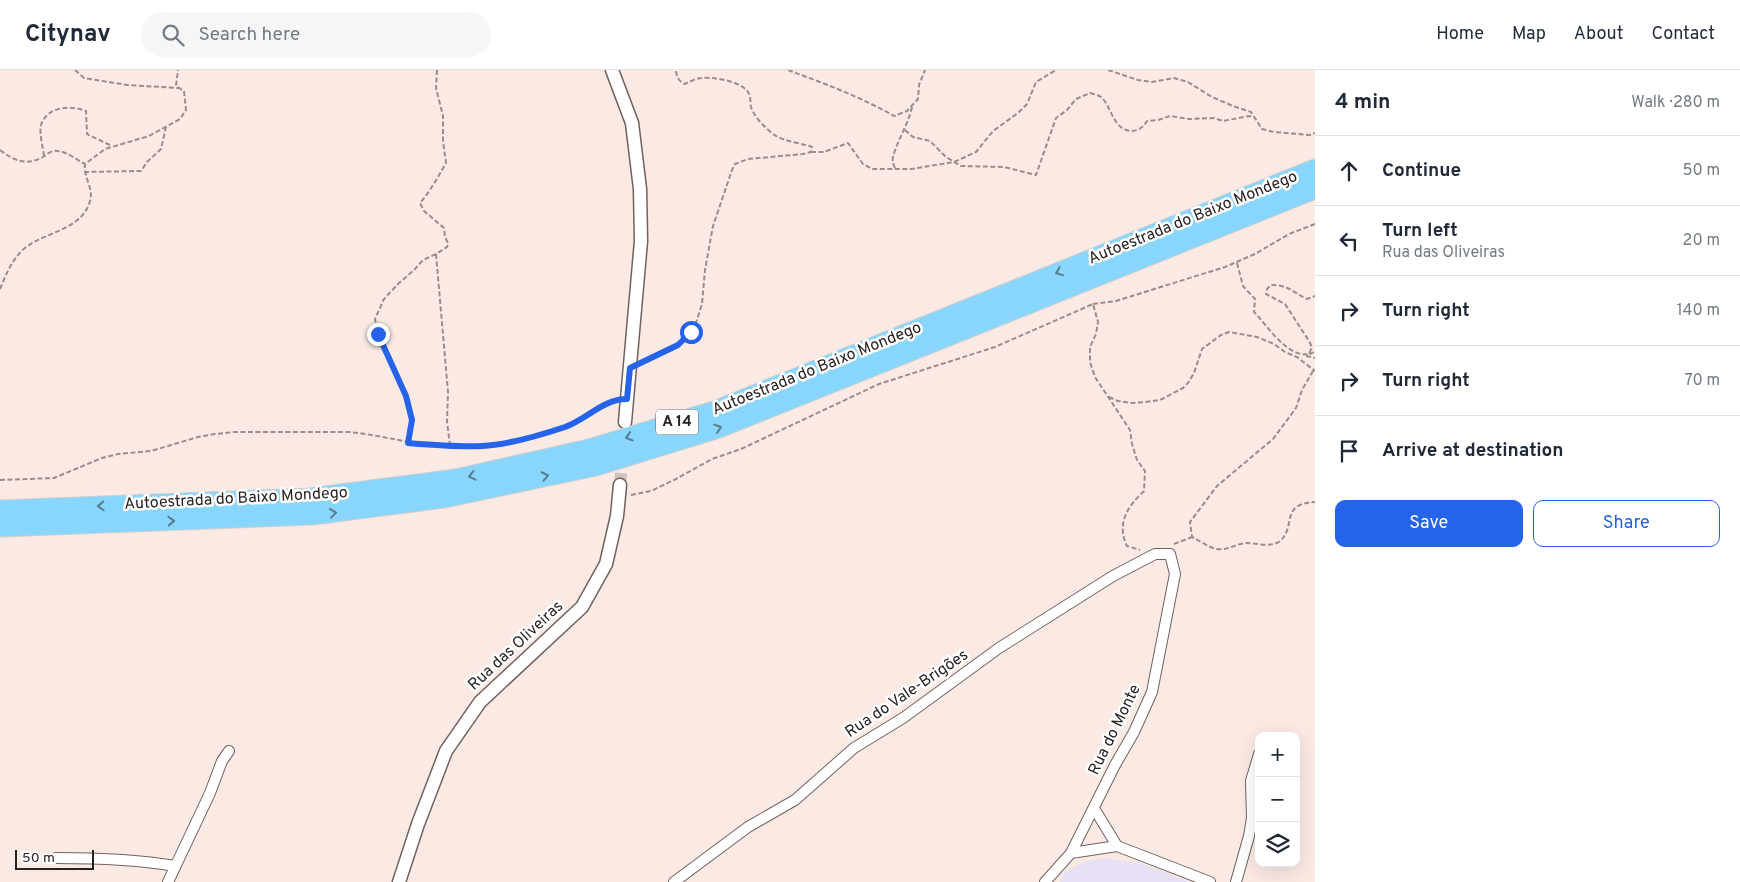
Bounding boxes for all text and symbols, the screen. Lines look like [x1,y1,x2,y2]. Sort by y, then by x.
search box [141,12,491,57]
text: Citynav [25,20,111,50]
icon: search [159,21,187,49]
text: Search here [199,23,300,47]
text: Home [1436,23,1484,46]
text: Map [1512,23,1546,46]
text: About [1574,23,1623,46]
text: Contact [1651,23,1715,46]
text: 4 min [1335,89,1391,116]
text: Walk · 280 m [1631,93,1720,113]
icon: ahead [1335,157,1363,185]
text: Continue [1382,159,1461,183]
text: 50 m [1683,161,1720,181]
street label: Autoestrada do Baixo Mondego [1085,167,1301,269]
text: Turn left [1382,219,1458,243]
icon: left [1335,227,1363,255]
text: 20 m [1683,231,1720,251]
text: Rua das Oliveiras [1382,243,1505,263]
one-way arrow [1055,266,1064,277]
icon: right [1335,297,1363,325]
text: Turn right [1382,299,1470,323]
text: 140 m [1677,301,1720,321]
street label: Autoestrada do Baixo Mondego [709,318,925,420]
route start [680,321,703,344]
route end [367,323,390,346]
icon: right [1335,367,1363,395]
text: Turn right [1382,369,1470,393]
text: 70 m [1685,371,1720,391]
road number: A 14 [656,410,698,434]
one-way arrow [713,423,722,433]
one-way arrow [626,431,634,441]
icon: arrive [1335,437,1363,465]
text: Arrive at destination [1382,439,1563,463]
one-way arrow [467,470,476,481]
one-way arrow [541,472,550,482]
street label: Autoestrada do Baixo Mondego [124,483,348,515]
one-way arrow [97,500,105,511]
button: Save [1335,500,1523,547]
button: Share [1533,500,1720,547]
one-way arrow [329,508,338,518]
one-way arrow [167,515,175,526]
street label: Rua das Oliveiras [464,597,568,695]
street label: Rua do Vale-Brigões [842,645,972,743]
street label: Rua do Monte [1084,681,1146,779]
map controls [1255,732,1300,867]
button: + [1255,732,1300,777]
button: − [1255,777,1300,822]
button: layers [1255,822,1300,867]
scale bar [15,847,94,870]
text: 50 m [22,850,55,867]

